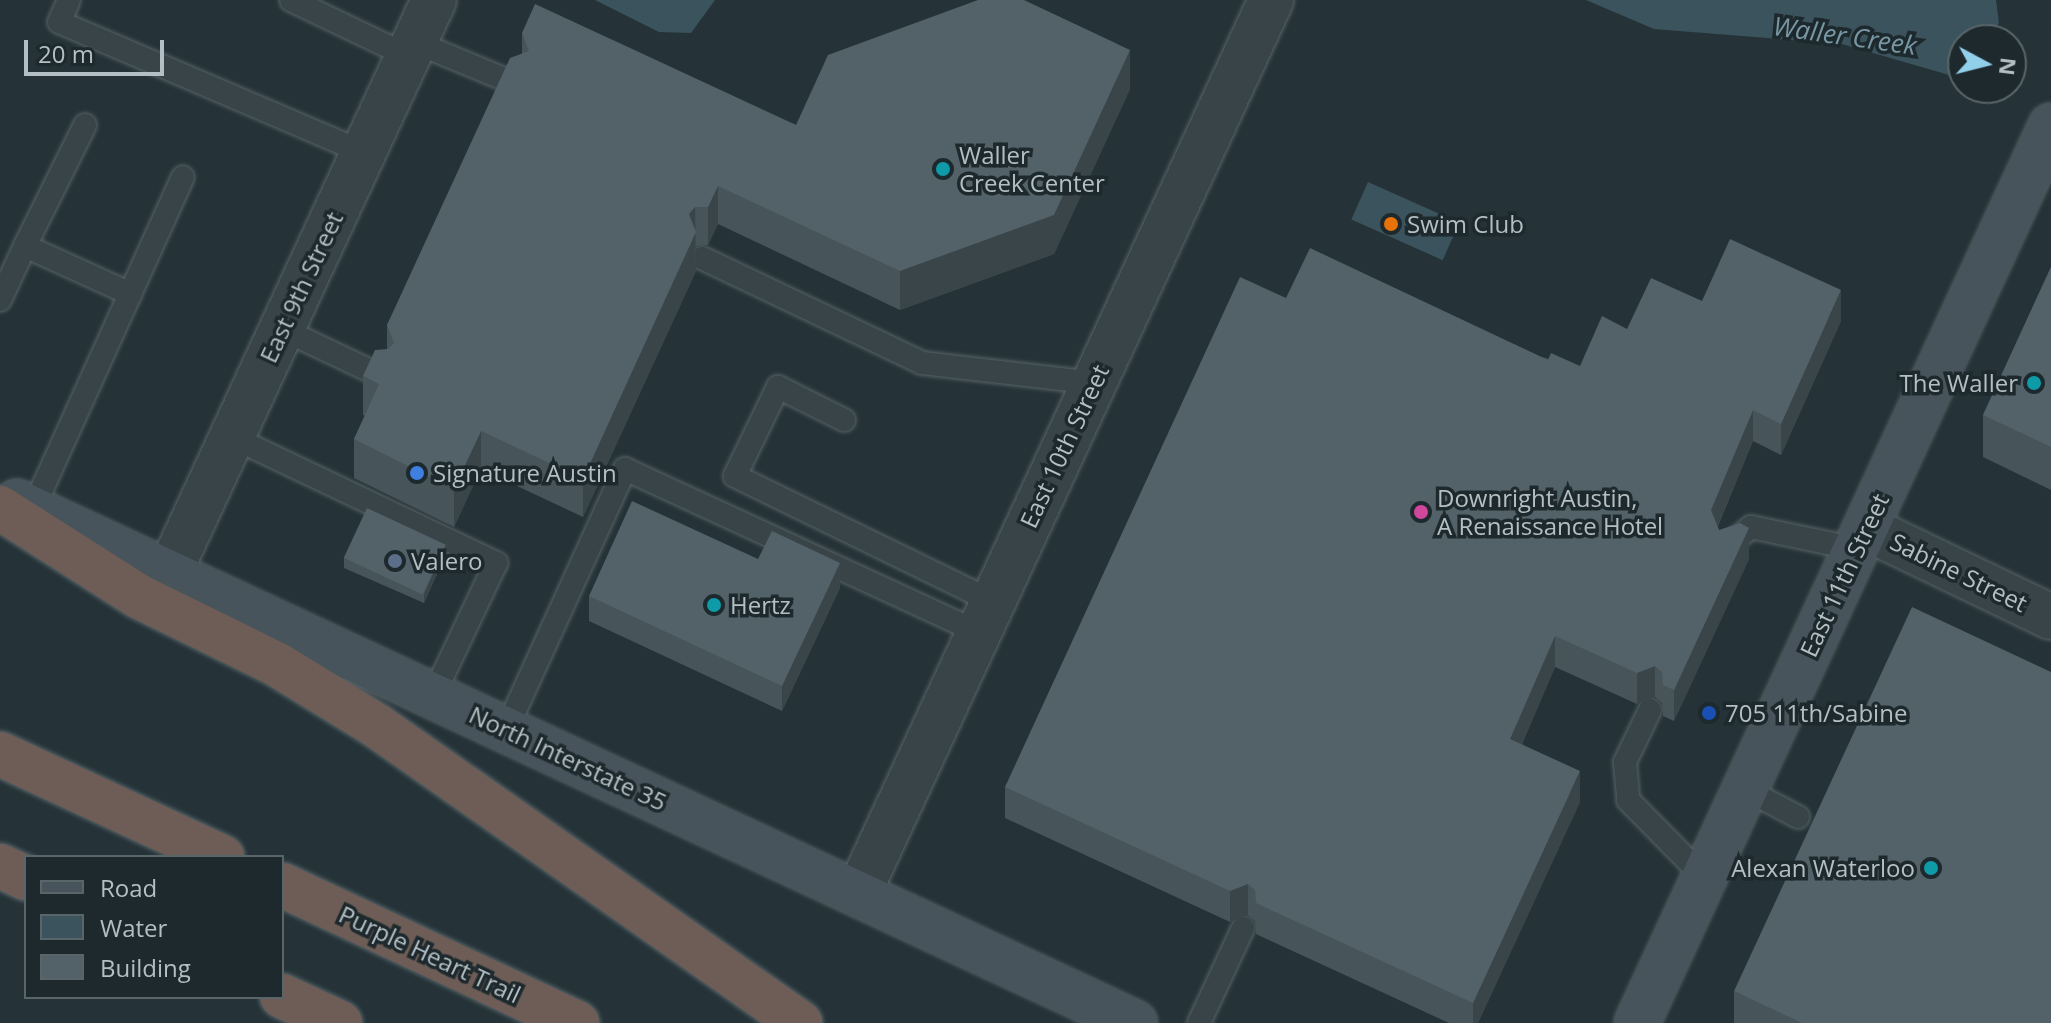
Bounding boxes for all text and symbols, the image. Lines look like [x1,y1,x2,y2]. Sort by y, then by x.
water label: Waller Creek [1771,11,1919,61]
scale bar [28,24,168,74]
north arrow [1947,24,2027,104]
text: 20 m [38,37,94,70]
text: N [1993,56,2025,77]
place label: Waller Creek Center [959,141,1105,197]
marker: Waller Creek Center [934,160,952,178]
street label: East 9th Street [253,207,349,367]
place label: Swim Club [1407,210,1524,238]
marker: Swim Club [1382,215,1400,233]
street label: East 10th Street [1014,360,1114,532]
place label: The Waller [1899,369,2018,397]
marker: The Waller [2025,374,2043,392]
place label: Signature Austin [433,459,617,487]
marker: Signature Austin [408,464,426,482]
place label: Downright Austin, A Renaissance Hotel [1437,484,1663,540]
street label: East 11th Street [1794,489,1894,661]
marker: Downright Austin, A Renaissance Hotel [1412,503,1430,521]
street label: Sabine Street [1886,526,2032,618]
place label: Valero [411,547,482,575]
marker: Valero [386,552,404,570]
place label: Hertz [730,591,791,619]
marker: Hertz [705,596,723,614]
place label: 705 11th/Sabine [1725,699,1907,727]
street label: North Interstate 35 [465,700,671,816]
marker: 705 11th/Sabine [1700,704,1718,722]
place label: Alexan Waterloo [1731,854,1915,882]
legend [24,855,284,999]
marker: Alexan Waterloo [1922,859,1940,877]
text: Road [100,871,157,904]
street label: Purple Heart Trail [335,899,525,1009]
text: Water [100,911,167,944]
text: Building [100,951,191,984]

